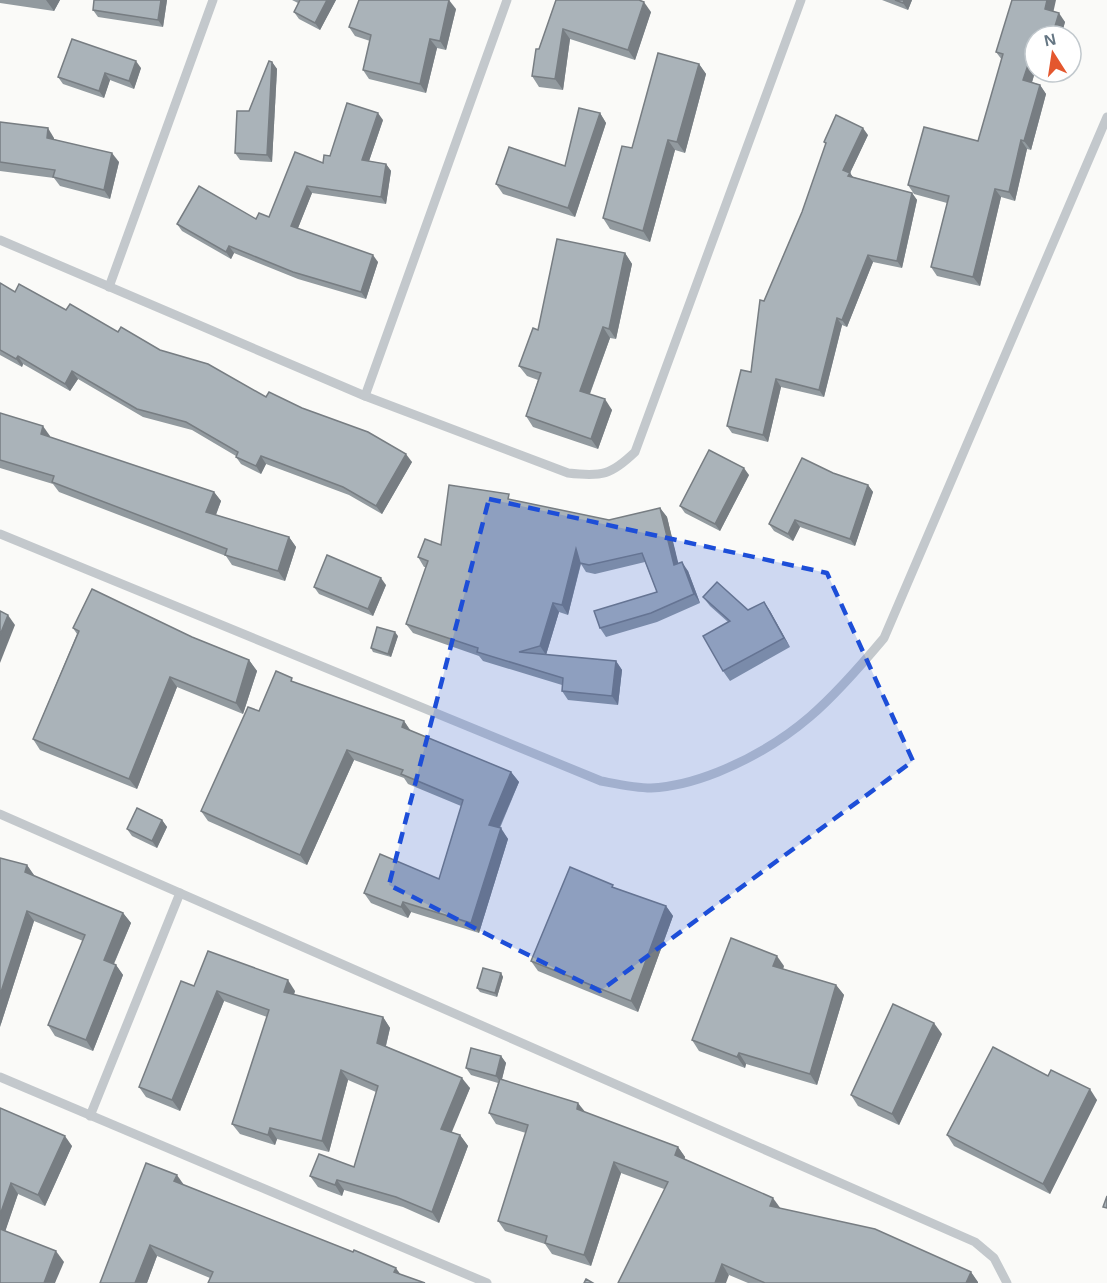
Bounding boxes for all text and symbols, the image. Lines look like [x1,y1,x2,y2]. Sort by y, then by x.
north arrow [1023,24,1083,84]
text: N [1043,30,1057,49]

